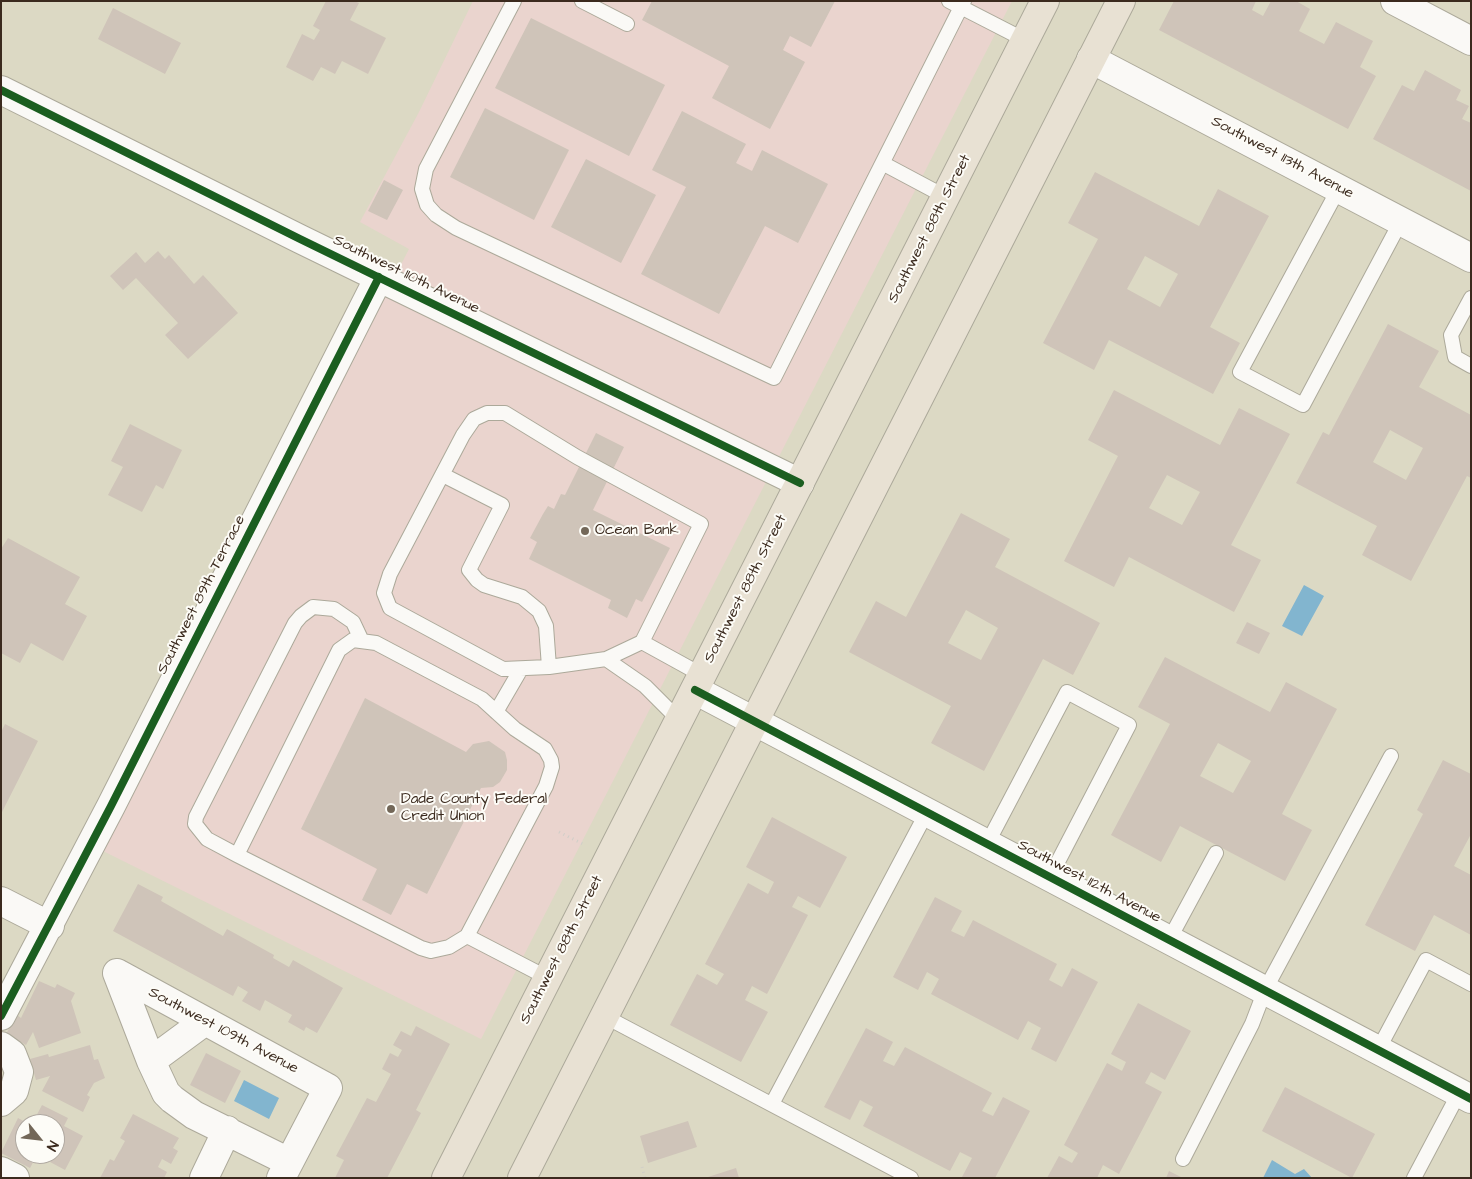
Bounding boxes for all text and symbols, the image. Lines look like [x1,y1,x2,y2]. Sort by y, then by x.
street label: Southwest 113th Avenue [1208,113,1356,203]
street label: Southwest 88th Street [885,152,975,306]
street label: Southwest 110th Avenue [330,232,482,318]
street label: Southwest 89th Terrace [154,512,250,678]
street label: Southwest 88th Street [701,512,791,666]
place label: Ocean Bank [595,522,679,540]
marker: Ocean Bank [579,525,591,537]
place label: Dade County Federal Credit Union [401,791,547,826]
marker: Dade County Federal Credit Union [385,803,397,815]
street label: Southwest 112th Avenue [1014,837,1164,927]
street label: Southwest 88th Street [517,873,607,1027]
street label: Southwest 109th Avenue [145,984,301,1078]
north arrow [15,1114,65,1164]
text: N [41,1137,63,1154]

